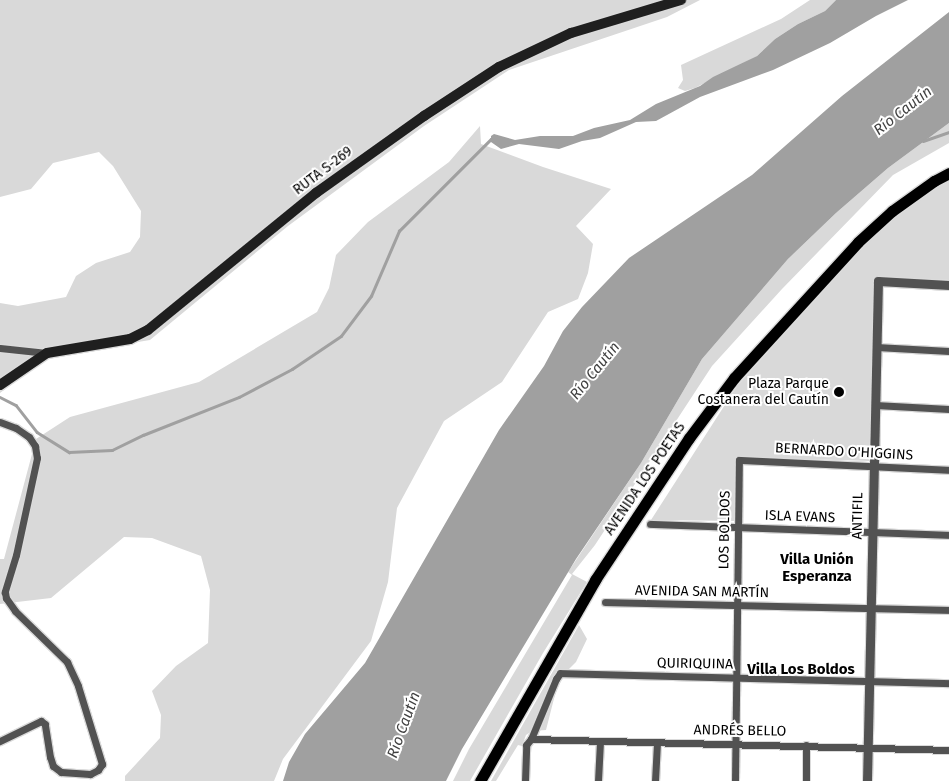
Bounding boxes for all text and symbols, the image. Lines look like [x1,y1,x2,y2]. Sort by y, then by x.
water label: Río Cautín [870,83,936,139]
street label: RUTA S-269 [290,143,356,199]
water label: Río Cautín [566,338,624,404]
place label: Plaza Parque Costanera del Cautín [698,376,829,408]
marker: Plaza Parque Costanera del Cautín [833,386,845,398]
street label: AVENIDA LOS POETAS [601,419,689,539]
street label: BERNARDO O'HIGGINS [774,440,914,464]
street label: LOS BOLDOS [716,490,734,570]
street label: ANTIFIL [849,492,867,540]
street label: ISLA EVANS [764,507,836,527]
district label: Villa Unión Esperanza [780,550,854,585]
street label: AVENIDA SAN MARTÍN [635,582,769,602]
street label: QUIRIQUINA [657,655,733,673]
district label: Villa Los Boldos [747,661,855,679]
water label: Río Cautín [384,689,424,761]
street label: ANDRÉS BELLO [693,722,787,740]

